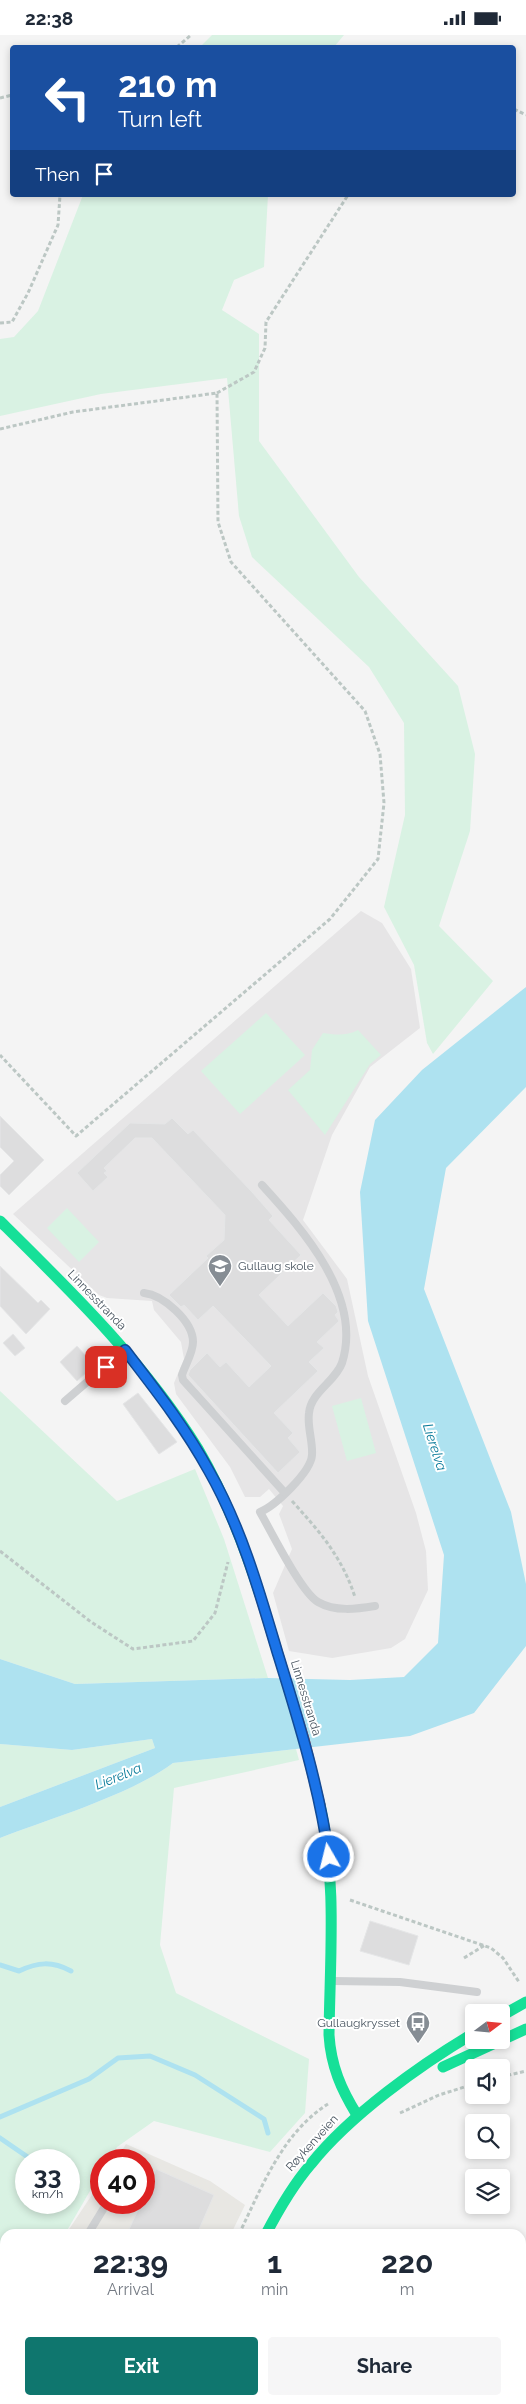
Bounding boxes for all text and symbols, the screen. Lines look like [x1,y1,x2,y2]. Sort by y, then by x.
text: 22:38 [25,7,73,29]
text: 210 m [118,64,218,105]
icon: left [35,65,100,130]
text: Turn left [118,106,202,132]
icon: arrive [90,160,118,188]
text: Then [35,163,80,185]
school or university icon: Gullaug skole [207,1253,233,1287]
place label: Gullaug skole [238,1259,314,1273]
street label: Linnesstranda [65,1267,129,1333]
pin [85,1346,127,1388]
icon: arrive [92,1353,120,1381]
water label: Lierelva [420,1421,450,1473]
street label: Linnesstranda [288,1659,324,1737]
water label: Lierelva [92,1759,144,1793]
position arrow [302,1830,354,1882]
north arrow [465,2004,510,2049]
map controls [465,2004,510,2214]
bus stop icon: Gullaugkrysset [405,2010,431,2044]
place label: Gullaugkrysset [317,2016,400,2030]
button: sound [465,2059,510,2104]
street label: Røykenveien [283,2112,341,2174]
button: search [465,2114,510,2159]
speed limit sign: 40 [90,2149,155,2214]
text: 33 [34,2160,61,2190]
button: layers [465,2169,510,2214]
text: km/h [32,2187,63,2201]
text: 22:39 [93,2245,168,2280]
text: 1 [267,2245,282,2280]
text: 220 [381,2245,433,2280]
text: Arrival [107,2280,154,2299]
text: min [261,2280,288,2299]
text: m [400,2280,415,2299]
button: Exit [25,2337,258,2395]
button: Share [268,2337,501,2395]

